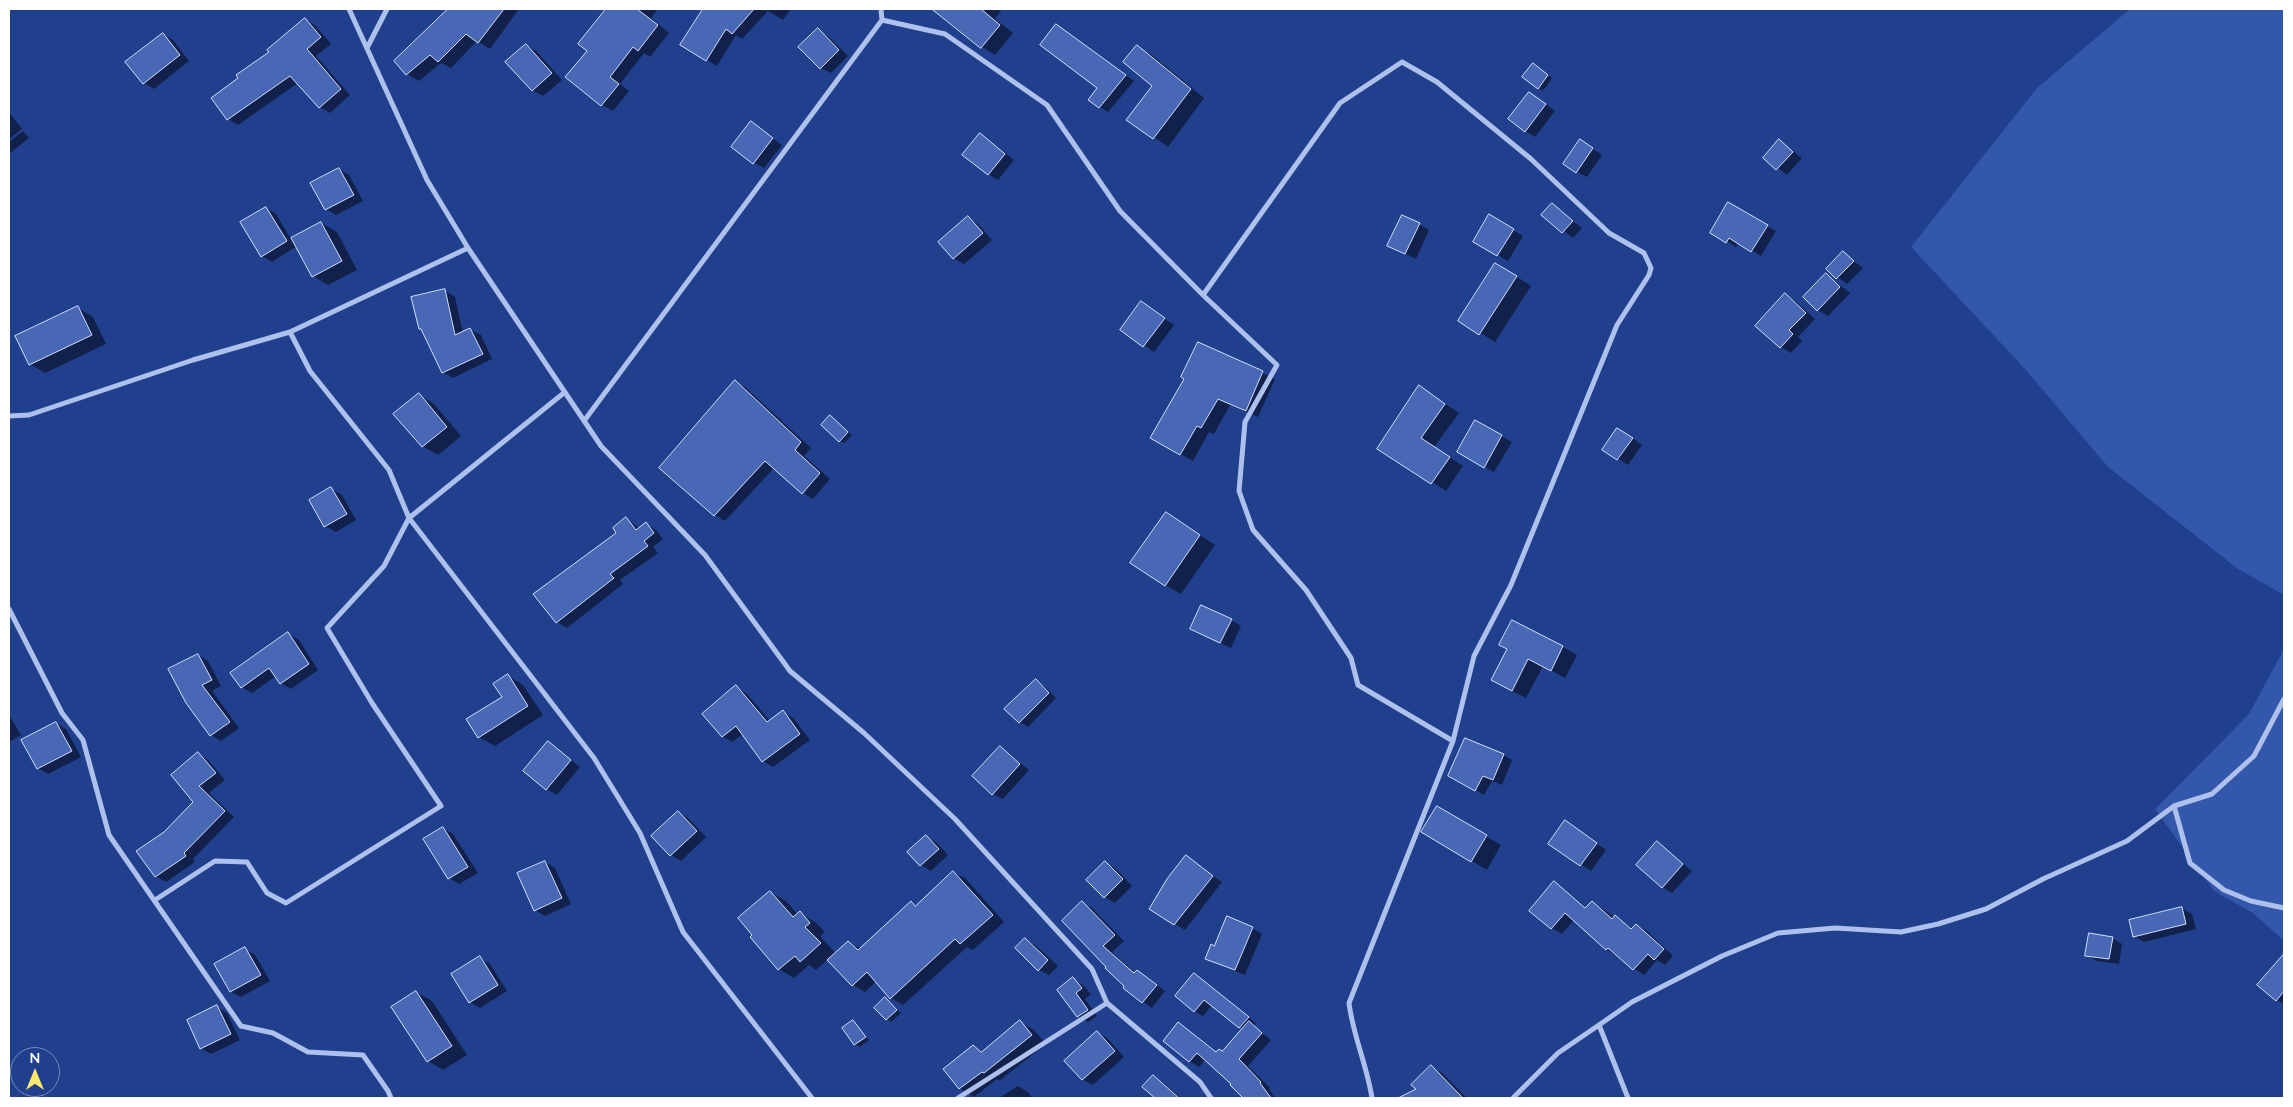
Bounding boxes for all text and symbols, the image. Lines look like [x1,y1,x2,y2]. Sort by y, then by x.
north arrow [10,1047,60,1097]
text: N [30,1049,40,1066]

